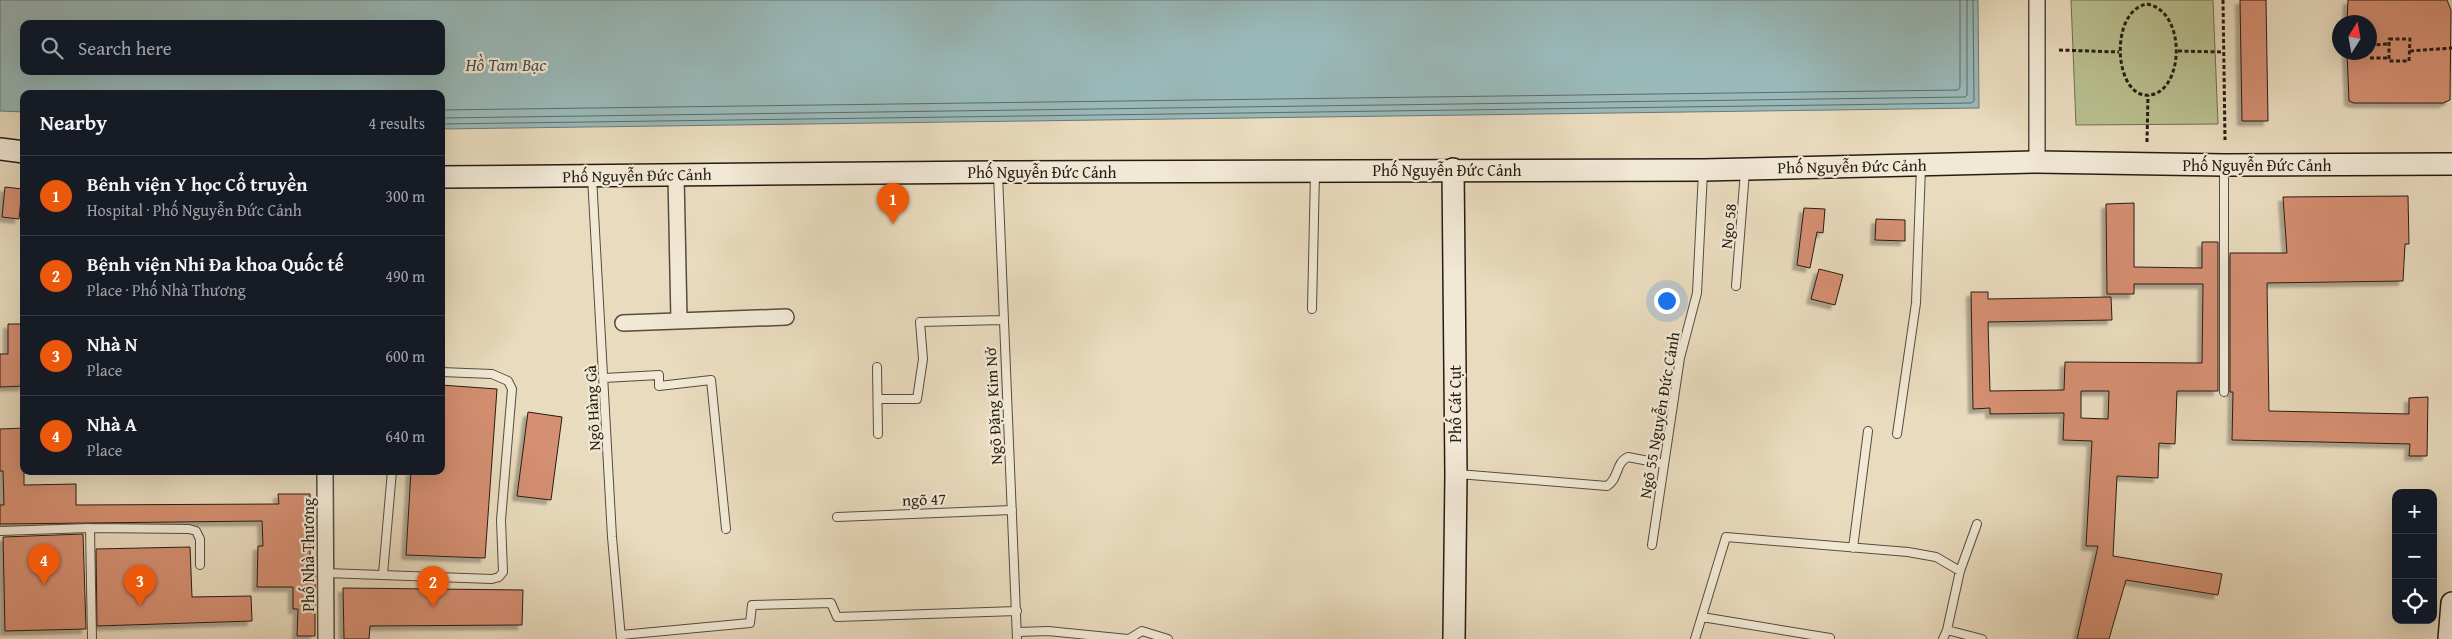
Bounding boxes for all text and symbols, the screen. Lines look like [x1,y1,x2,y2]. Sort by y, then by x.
north arrow [2332,15,2377,60]
search box [20,20,445,75]
icon: search [38,34,66,62]
text: Search here [78,34,172,62]
water label: Hồ Tam Bạc [464,51,547,78]
text: Nearby [40,107,107,138]
text: 4 results [368,111,425,135]
street label: Phố Nguyễn Đức Cảnh [1777,153,1927,179]
street label: Phố Nguyễn Đức Cảnh [2182,153,2332,177]
street label: Phố Nguyễn Đức Cảnh [1372,158,1522,182]
street label: Phố Nguyễn Đức Cảnh [967,160,1117,184]
street label: Phố Nguyễn Đức Cảnh [562,162,712,188]
text: Bênh viện Y học Cổ truyền [87,170,307,198]
pin: 1 [877,183,909,224]
text: 1 [52,184,60,208]
text: 300 m [385,184,425,208]
text: Hospital · Phố Nguyễn Đức Cảnh [87,198,302,222]
street label: Ngo 58 [1714,202,1742,250]
text: Bệnh viện Nhi Đa khoa Quốc tế [87,250,344,278]
text: 2 [52,264,60,288]
text: 490 m [385,264,425,288]
text: Place · Phố Nhà Thương [87,278,246,302]
your location [1654,288,1680,314]
text: Nhà N [87,330,138,358]
street label: Ngõ 55 Nguyễn Đức Cảnh [1633,330,1685,500]
text: 3 [52,344,60,368]
text: 600 m [385,344,425,368]
street label: Ngõ Đặng Kim Nở [978,345,1008,465]
text: Place [87,358,122,382]
street label: Ngõ Hàng Gà [578,364,606,451]
street label: Phố Cát Cụt [1443,365,1467,443]
text: Nhà A [87,410,137,438]
text: 4 [52,424,60,448]
text: 640 m [385,424,425,448]
text: Place [87,438,122,462]
street label: ngõ 47 [902,486,947,512]
map controls [2392,489,2437,624]
button: + [2392,489,2437,534]
street label: Phố Nhà Thương [296,498,320,612]
button: − [2392,534,2437,579]
pin: 4 [28,544,60,585]
pin: 3 [124,565,156,606]
pin: 2 [417,566,449,607]
button: locate [2392,579,2437,624]

